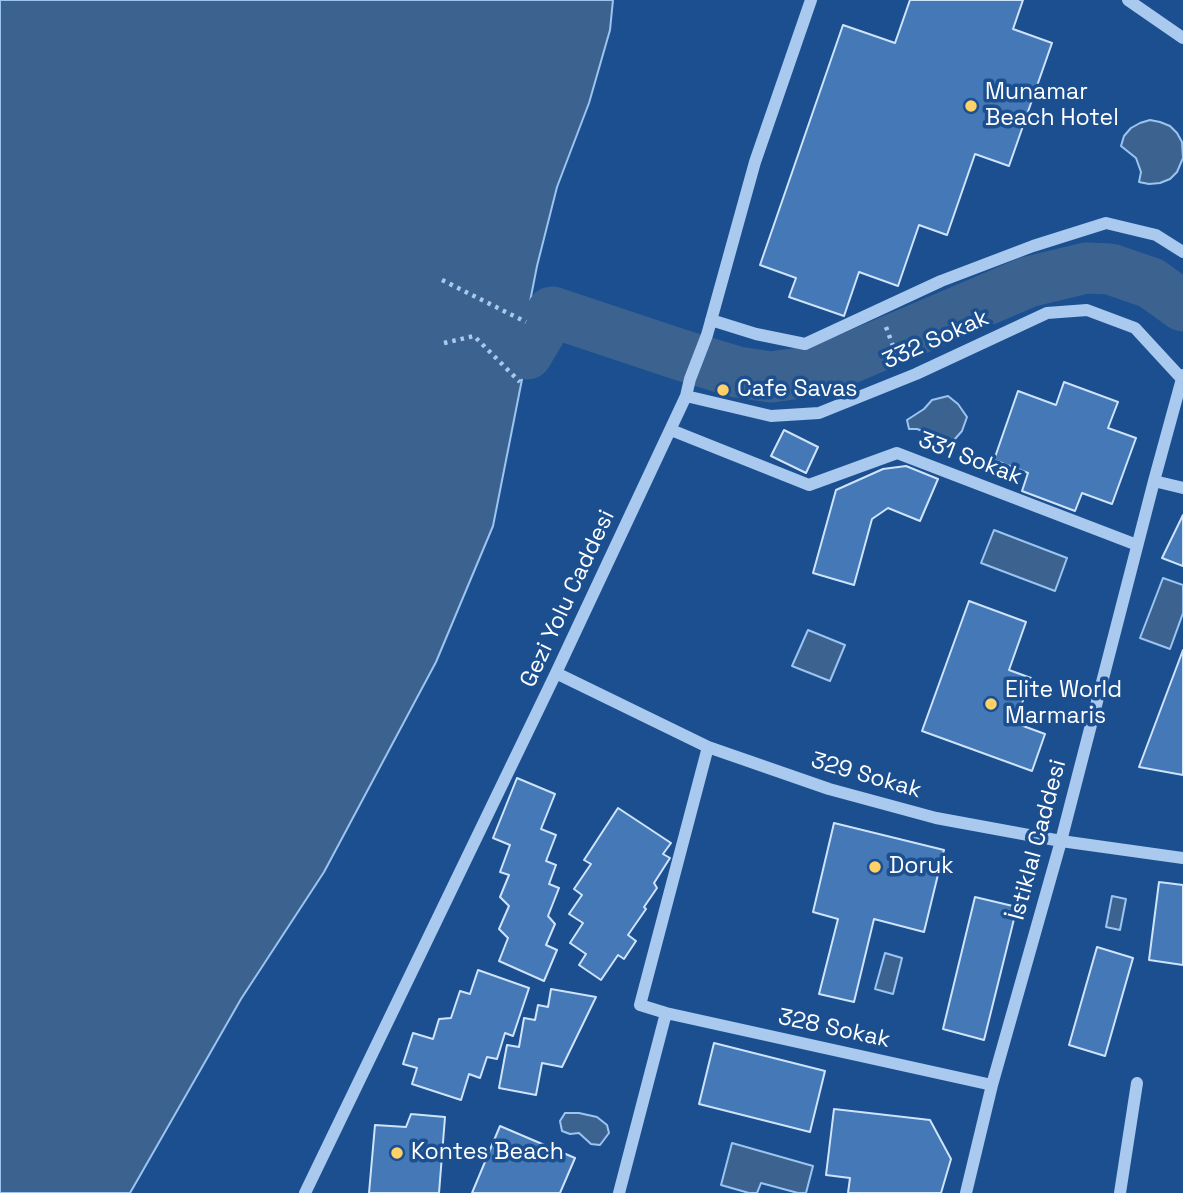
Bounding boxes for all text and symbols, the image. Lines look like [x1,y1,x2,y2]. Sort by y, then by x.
place label: Munamar Beach Hotel [985,79,1119,133]
marker: Munamar Beach Hotel [963,98,979,114]
street label: 332 Sokak [879,304,993,376]
place label: Cafe Savas [737,376,857,404]
marker: Cafe Savas [715,382,731,398]
street label: 331 Sokak [914,427,1026,491]
street label: Gezi Yolu Caddesi [515,506,621,692]
place label: Elite World Marmaris [1005,677,1122,731]
marker: Elite World Marmaris [983,696,999,712]
street label: 329 Sokak [808,747,924,805]
street label: İstiklal Caddesi [1003,757,1073,923]
place label: Doruk [889,853,954,881]
marker: Doruk [867,859,883,875]
street label: 328 Sokak [775,1004,893,1054]
place label: Kontes Beach [411,1139,564,1167]
marker: Kontes Beach [389,1145,405,1161]

